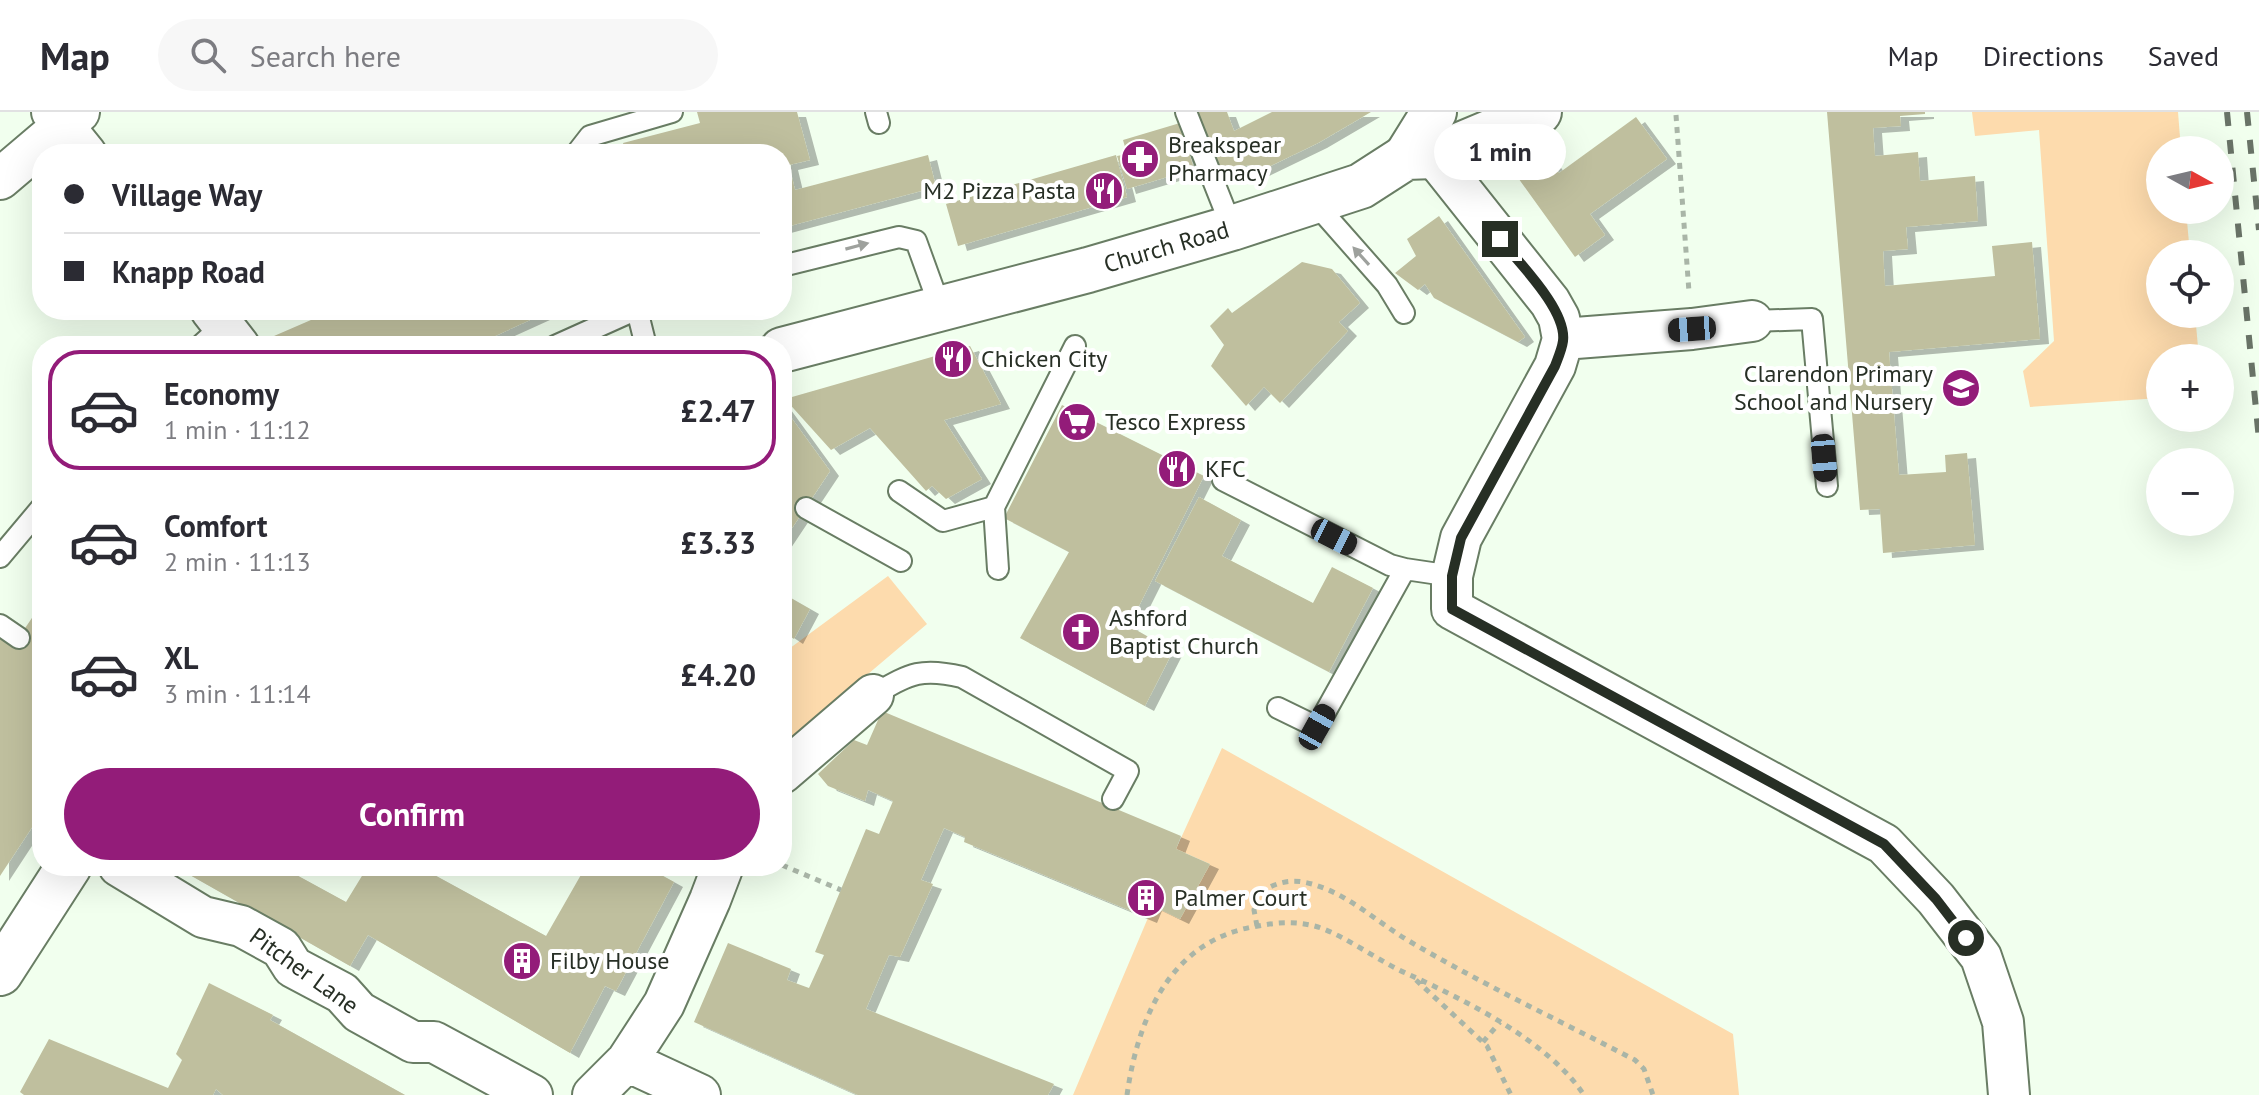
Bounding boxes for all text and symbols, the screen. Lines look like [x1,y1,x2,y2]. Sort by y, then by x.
search box [158,19,718,91]
text: Map [40,31,110,80]
icon: search [186,33,230,77]
text: Search here [250,36,401,75]
text: Map [1888,37,1939,74]
text: Directions [1983,37,2104,74]
text: Saved [2148,37,2219,74]
callout: 1 min [1434,123,1566,179]
place label: Breakspear Pharmacy [1168,129,1281,188]
text: 1 min [1468,135,1532,168]
north arrow [2146,136,2234,224]
map controls [2146,136,2234,536]
pharmacy icon: Breakspear Pharmacy [1119,138,1161,180]
restaurant icon: M2 Pizza Pasta [1083,170,1125,212]
text: Village Way [112,175,262,214]
place label: M2 Pizza Pasta [923,175,1076,206]
street label: Church Road [1100,214,1233,280]
route end [1482,221,1518,257]
one-way arrow [846,239,870,252]
button: locate [2146,240,2234,328]
one-way arrow [1353,246,1370,266]
text: Knapp Road [112,252,265,291]
car [1667,315,1717,343]
restaurant icon: Chicken City [932,338,974,380]
place label: Chicken City [981,343,1107,374]
button: + [2146,344,2234,432]
place label: Clarendon Primary School and Nursery [1734,358,1933,417]
school or university icon: Clarendon Primary School and Nursery [1940,367,1982,409]
icon: car [68,374,140,446]
text: Economy [164,374,279,413]
text: £2.47 [681,391,756,430]
supermarket icon: Tesco Express [1056,401,1098,443]
place label: Tesco Express [1105,406,1246,437]
text: 1 min · 11:12 [164,413,311,446]
car [1810,433,1838,483]
restaurant icon: KFC [1156,448,1198,490]
button: − [2146,448,2234,536]
place label: KFC [1205,453,1246,484]
icon: car [68,506,140,578]
text: Comfort [164,506,267,545]
car [1307,515,1361,559]
text: £3.33 [681,523,756,562]
text: 2 min · 11:13 [164,545,311,578]
place label: Ashford Baptist Church [1109,602,1259,661]
church icon: Ashford Baptist Church [1060,611,1102,653]
icon: car [68,638,140,710]
text: XL [164,638,198,677]
text: £4.20 [681,655,756,694]
text: 3 min · 11:14 [164,677,311,710]
car [1295,700,1339,754]
button: Confirm [64,768,760,860]
building icon: Palmer Court [1125,877,1167,919]
place label: Palmer Court [1174,882,1307,913]
route start [1948,920,1984,956]
street label: Pitcher Lane [244,921,365,1021]
building icon: Filby House [501,940,543,982]
place label: Filby House [550,945,669,976]

